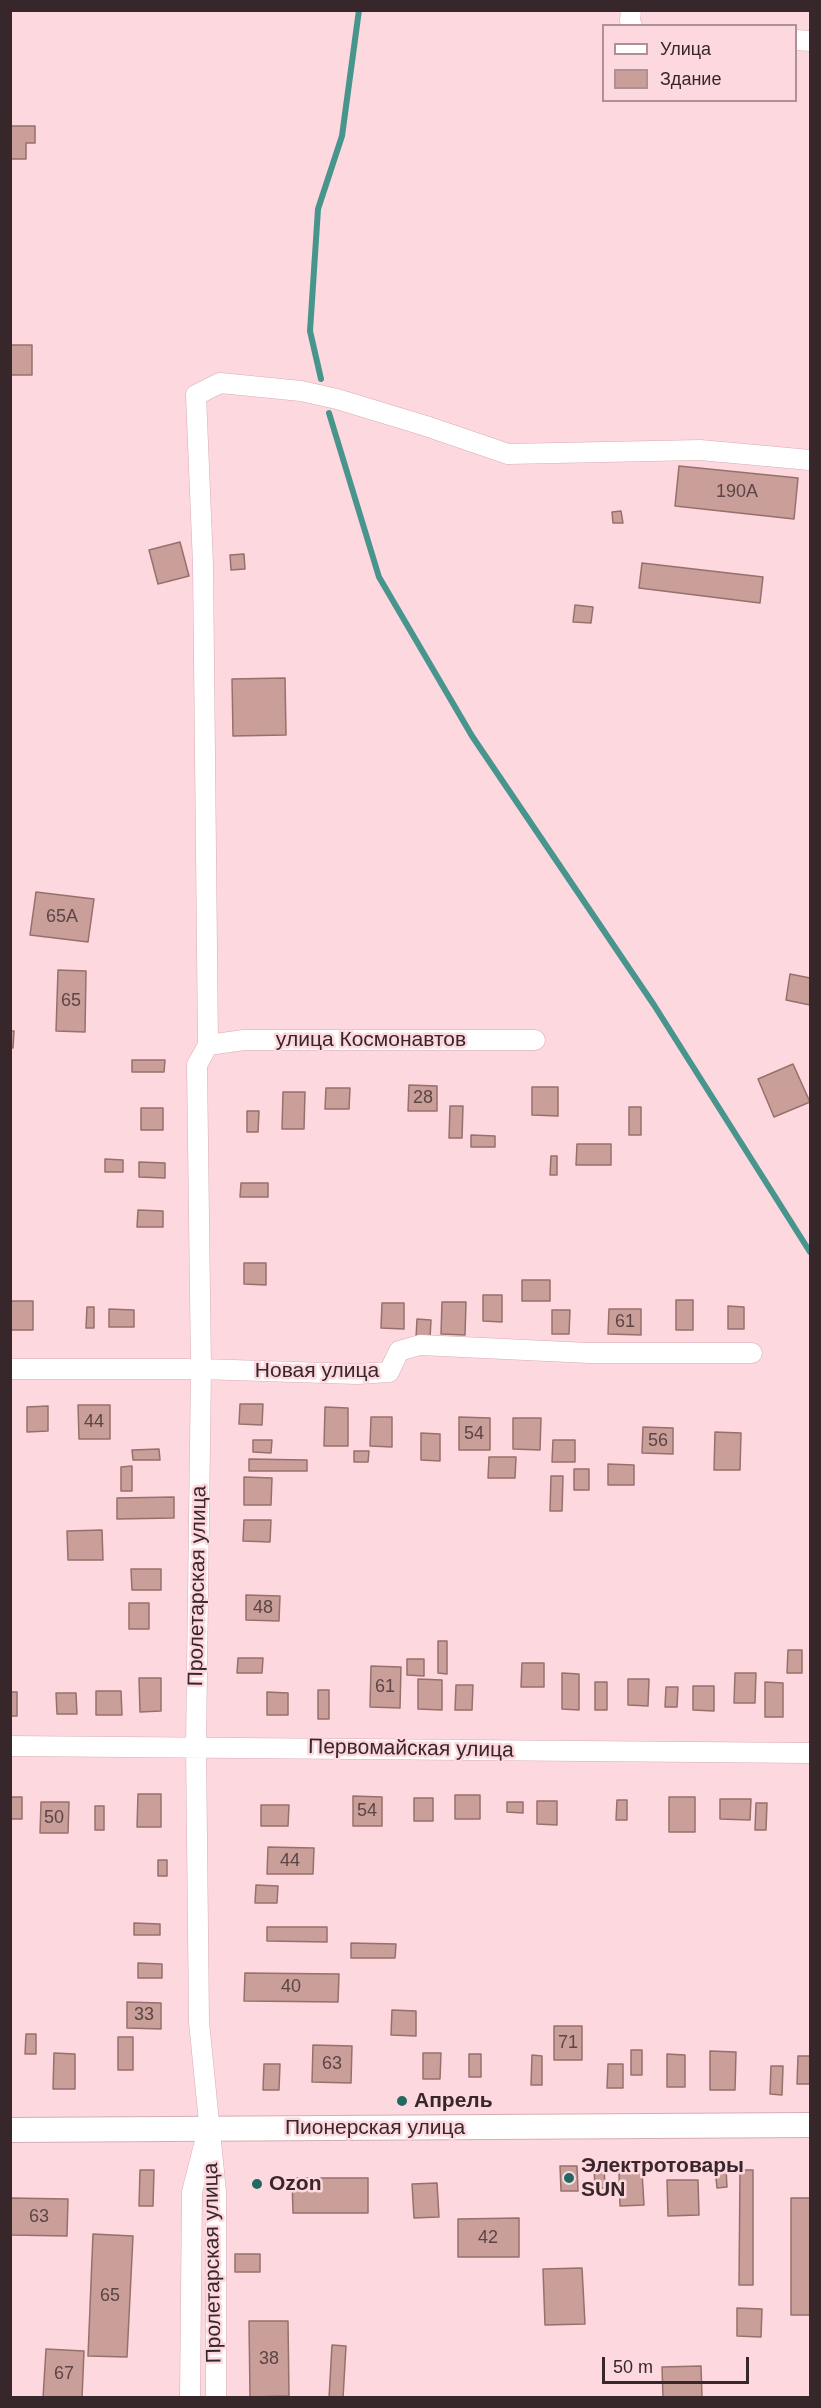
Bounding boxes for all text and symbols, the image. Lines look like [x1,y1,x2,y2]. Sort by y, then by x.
legend [602,24,797,102]
text: Улица [660,39,711,59]
text: Здание [660,69,721,89]
house number: 190А [716,481,758,503]
house number: 65А [46,906,78,928]
house number: 65 [61,990,81,1012]
street label: улица Космонавтов [276,1027,466,1053]
house number: 28 [413,1087,433,1109]
house number: 61 [615,1311,635,1333]
street label: Новая улица [255,1358,379,1384]
house number: 44 [84,1411,104,1433]
house number: 54 [464,1423,484,1445]
house number: 56 [648,1430,668,1452]
street label: Пролетарская улица [184,1485,212,1687]
house number: 48 [253,1597,273,1619]
house number: 61 [375,1676,395,1698]
street label: Первомайская улица [308,1735,514,1763]
house number: 54 [357,1800,377,1822]
house number: 50 [44,1807,64,1829]
house number: 44 [280,1850,300,1872]
house number: 40 [281,1976,301,1998]
house number: 33 [134,2004,154,2026]
house number: 71 [558,2032,578,2054]
house number: 63 [322,2053,342,2075]
place label: Апрель [414,2088,493,2114]
marker: Апрель [395,2094,409,2108]
street label: Пионерская улица [285,2115,465,2141]
place label: Электротовары SUN [581,2153,744,2203]
street label: Пролетарская улица [199,2162,227,2364]
place label: Ozon [269,2171,321,2197]
marker: Электротовары SUN [562,2171,576,2185]
marker: Ozon [250,2177,264,2191]
house number: 63 [29,2206,49,2228]
house number: 42 [478,2227,498,2249]
house number: 65 [100,2285,120,2307]
scale bar [605,2345,752,2383]
house number: 38 [259,2348,279,2370]
text: 50 m [613,2357,653,2377]
house number: 67 [54,2363,74,2385]

